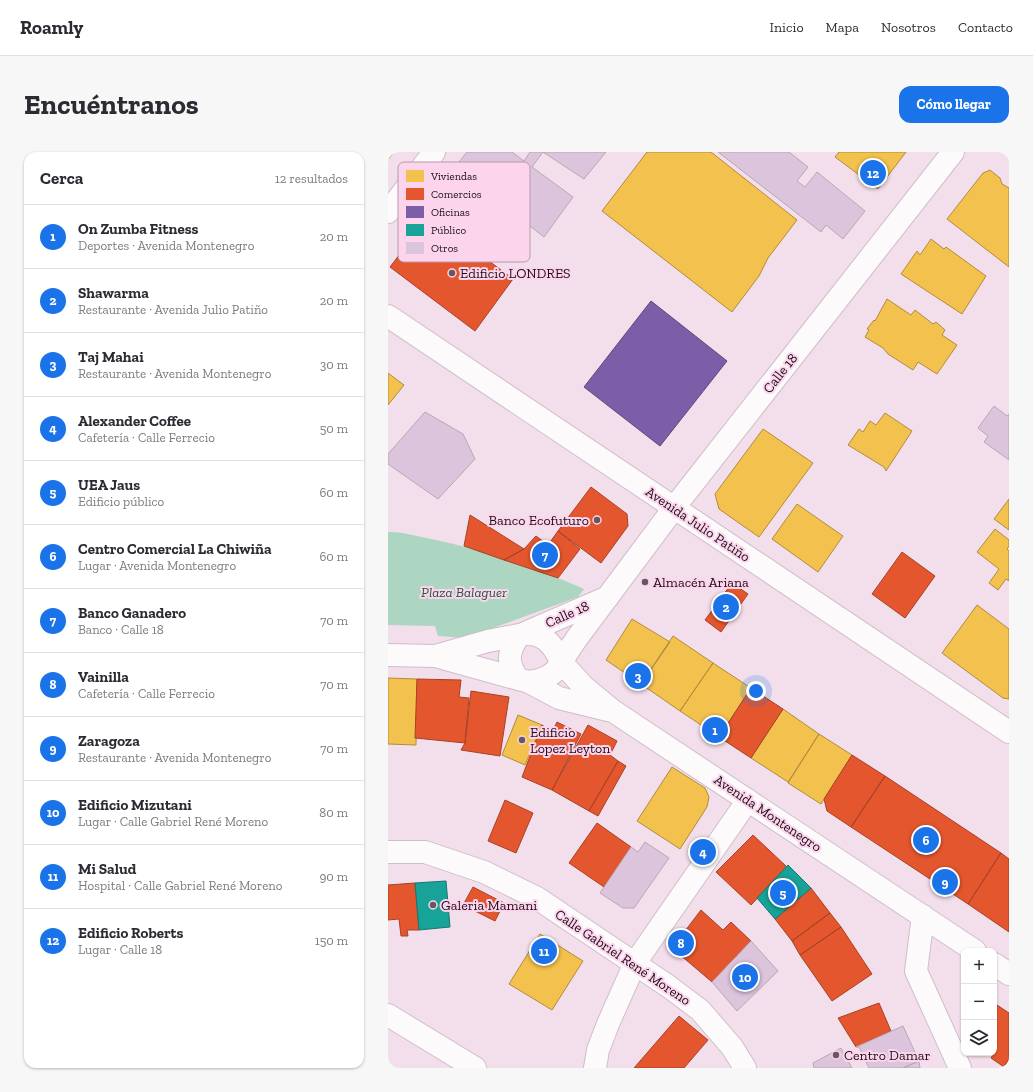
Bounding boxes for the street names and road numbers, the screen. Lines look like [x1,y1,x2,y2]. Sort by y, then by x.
street label: Calle 18 [760,350,801,397]
street label: Avenida Julio Patiño [642,483,753,566]
street label: Calle 18 [543,597,592,632]
street label: Avenida Montenegro [711,771,825,856]
street label: Calle Gabriel René Moreno [552,906,694,1009]

